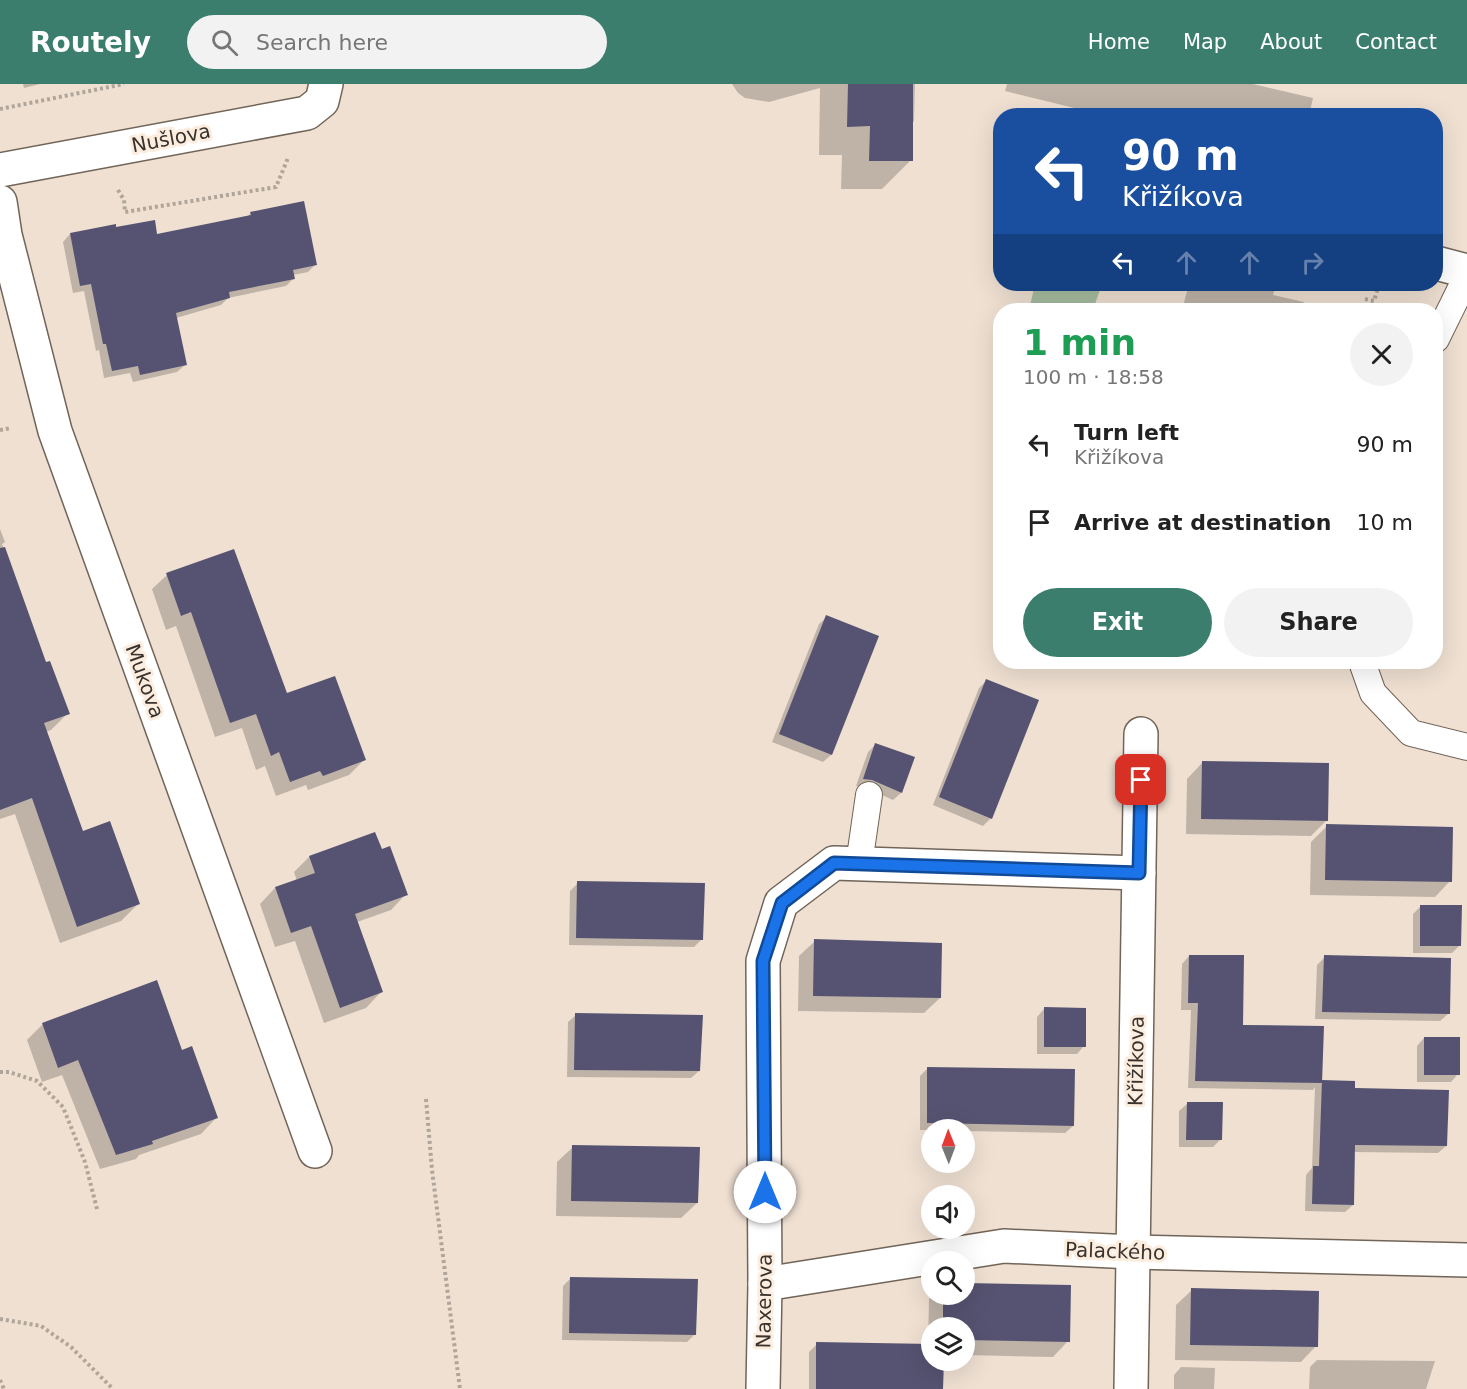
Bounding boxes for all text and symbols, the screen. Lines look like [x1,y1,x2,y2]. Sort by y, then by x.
search box [187,15,607,69]
text: Routely [30,26,151,59]
icon: search [208,26,241,59]
text: Search here [256,30,388,55]
text: Home [1088,30,1150,54]
text: Map [1183,30,1227,54]
text: About [1260,30,1322,54]
text: Contact [1355,30,1437,54]
street label: Nušlova [129,119,213,157]
text: 90 m [1122,131,1239,180]
icon: left [1023,132,1101,210]
text: Křižíkova [1122,181,1244,212]
icon: left [1107,246,1140,279]
icon: ahead [1170,246,1203,279]
icon: ahead [1233,246,1266,279]
icon: right [1296,246,1329,279]
text: 1 min [1023,322,1136,363]
button: close [1350,323,1413,386]
text: 100 m · 18:58 [1023,365,1164,389]
text: Turn left [1074,420,1179,445]
icon: left [1023,428,1056,461]
text: 90 m [1357,432,1413,457]
text: Křižíkova [1074,445,1164,469]
icon: arrive [1023,506,1056,539]
text: Arrive at destination [1074,510,1331,535]
text: 10 m [1357,510,1413,535]
button: Exit [1023,588,1212,657]
button: Share [1224,588,1413,657]
street label: Mukova [121,641,169,721]
pin [1115,754,1166,805]
icon: arrive [1124,763,1157,796]
street label: Křižíkova [1123,1016,1149,1106]
north arrow [921,1119,975,1173]
map controls [921,1119,975,1371]
position arrow [733,1160,797,1224]
button: sound [921,1185,975,1239]
street label: Palackého [1064,1237,1166,1265]
button: search [921,1251,975,1305]
street label: Naxerova [751,1253,777,1349]
button: layers [921,1317,975,1371]

